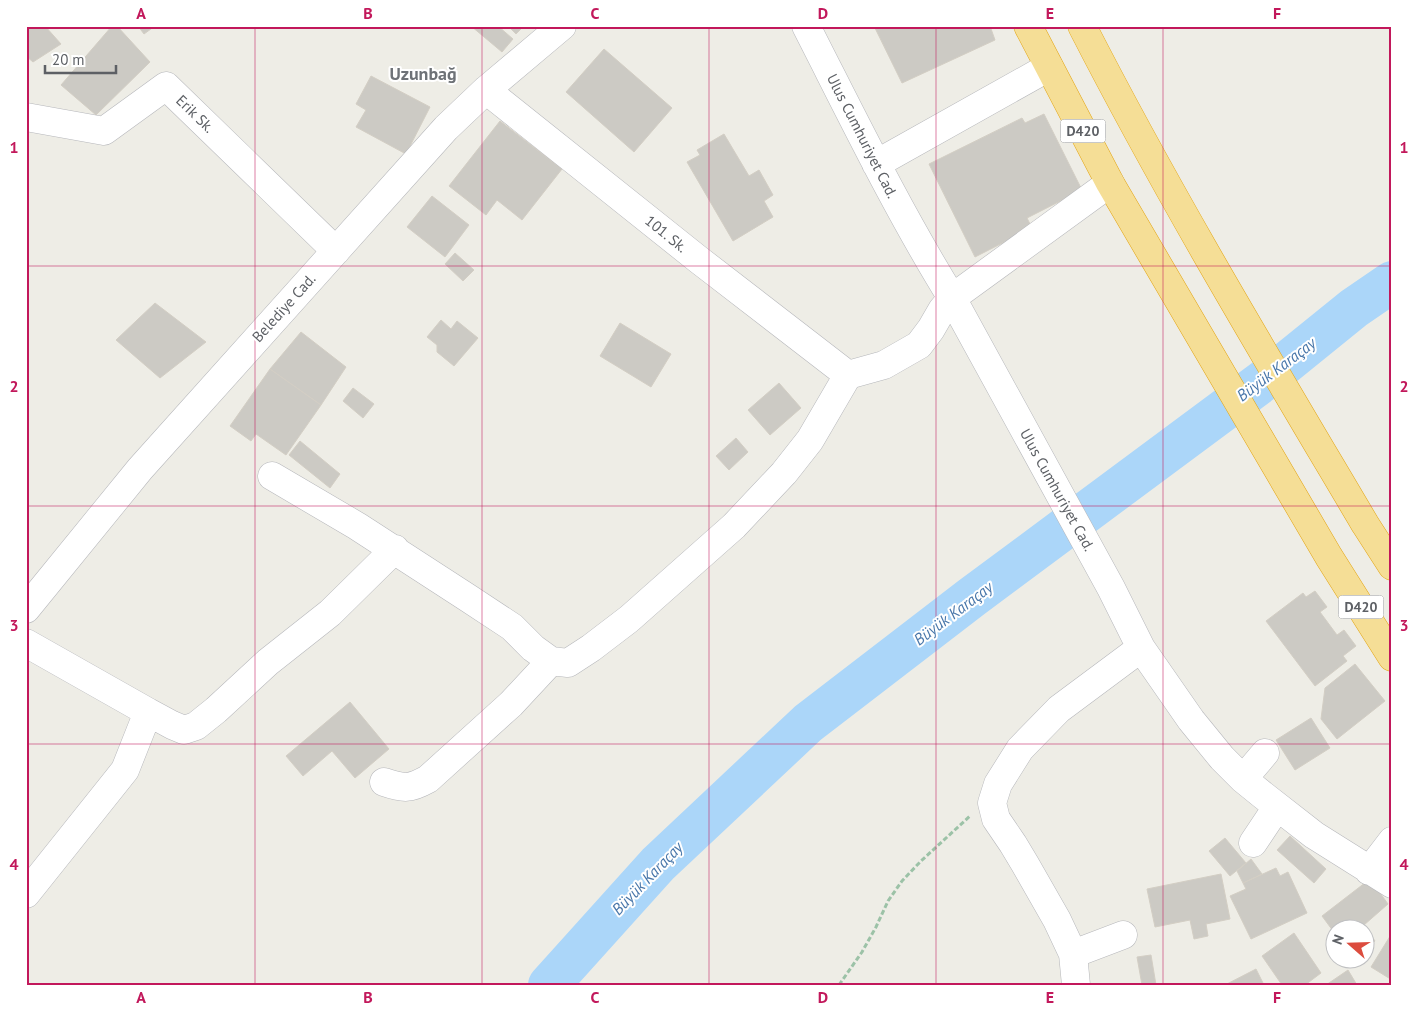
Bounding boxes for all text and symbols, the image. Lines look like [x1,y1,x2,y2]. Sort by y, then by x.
text: A [136,3,146,23]
text: B [363,3,373,23]
text: C [591,3,600,23]
text: D [818,3,828,23]
text: E [1046,3,1054,23]
text: F [1273,3,1281,23]
scale bar [45,42,116,74]
text: 20 m [52,50,85,69]
district label: Uzunbağ [389,62,457,85]
street label: Ulus Cumhuriyet Cad. [823,70,902,201]
street label: Erik Sk. [172,91,219,137]
road number: D420 [1060,120,1106,142]
text: 1 [9,137,19,157]
text: 1 [1399,137,1409,157]
street label: 101. Sk. [641,211,691,256]
street label: Belediye Cad. [248,269,319,346]
water label: Büyük Karaçay [1232,332,1320,405]
text: 2 [9,376,19,396]
text: 2 [1399,376,1409,396]
street label: Ulus Cumhuriyet Cad. [1016,425,1099,554]
water label: Büyük Karaçay [909,576,997,649]
road number: D420 [1338,596,1384,618]
text: 3 [9,615,19,635]
text: 3 [1399,615,1409,635]
water label: Büyük Karaçay [607,837,688,919]
text: 4 [9,854,19,874]
text: 4 [1399,854,1409,874]
north arrow [1326,918,1376,968]
text: N [1328,932,1348,947]
text: A [136,987,146,1007]
text: B [363,987,373,1007]
text: C [591,987,600,1007]
text: D [818,987,828,1007]
text: E [1046,987,1054,1007]
text: F [1273,987,1281,1007]

